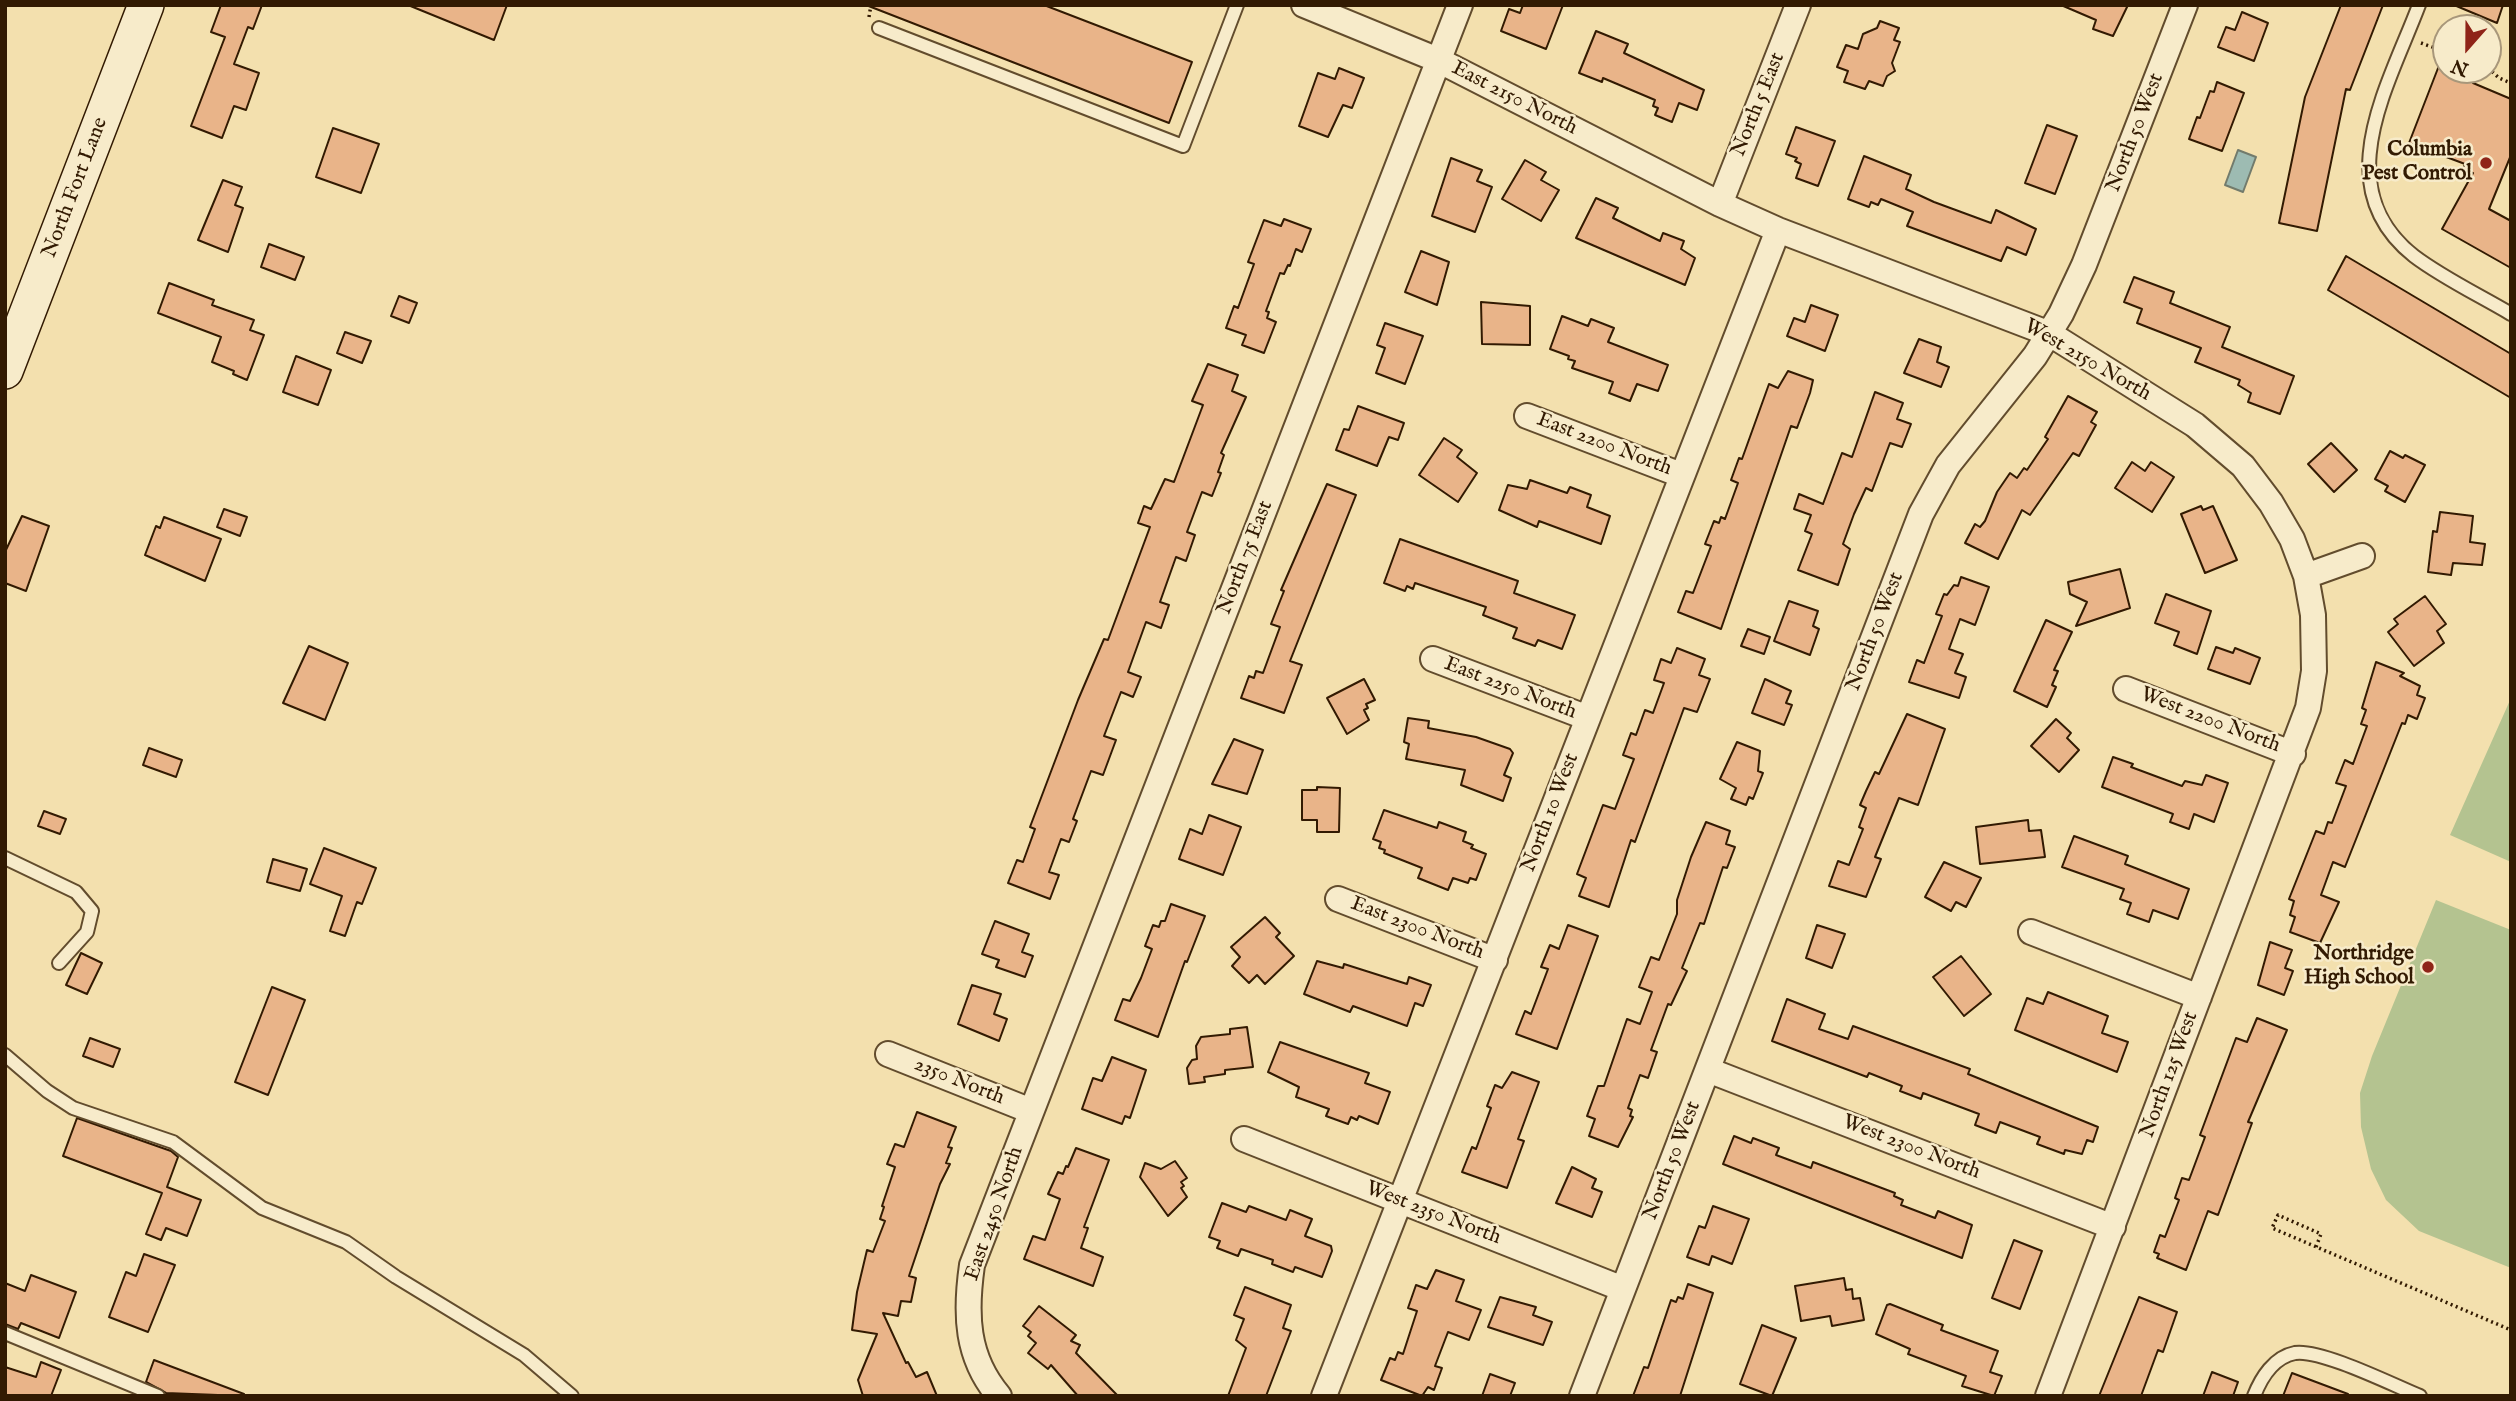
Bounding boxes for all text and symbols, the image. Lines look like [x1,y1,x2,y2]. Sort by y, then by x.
north arrow [2432,14,2502,84]
street label: North 5 East [1727,49,1791,161]
text: N [2448,53,2472,81]
street label: East 2150 North [1447,56,1581,142]
street label: North 50 West [2102,70,2170,196]
street label: North Fort Lane [38,114,114,262]
place label: Columbia Pest Control [2362,138,2472,188]
marker: Columbia Pest Control [2478,155,2494,171]
street label: West 2150 North [2019,314,2155,408]
street label: East 2200 North [1533,408,1675,482]
street label: North 75 East [1213,498,1279,618]
street label: North 50 West [1842,569,1910,695]
street label: East 2250 North [1440,652,1580,726]
street label: West 2200 North [2137,683,2283,759]
street label: North 10 West [1517,750,1585,876]
street label: East 2300 North [1347,892,1487,966]
place label: Northridge High School [2304,942,2414,992]
marker: Northridge High School [2420,959,2436,975]
street label: North 125 West [2135,1008,2205,1142]
street label: 2350 North [910,1053,1008,1111]
street label: North 50 West [1639,1098,1707,1224]
street label: West 2300 North [1839,1110,1983,1186]
street label: East 2450 North [960,1144,1030,1284]
street label: West 2350 North [1362,1177,1504,1251]

